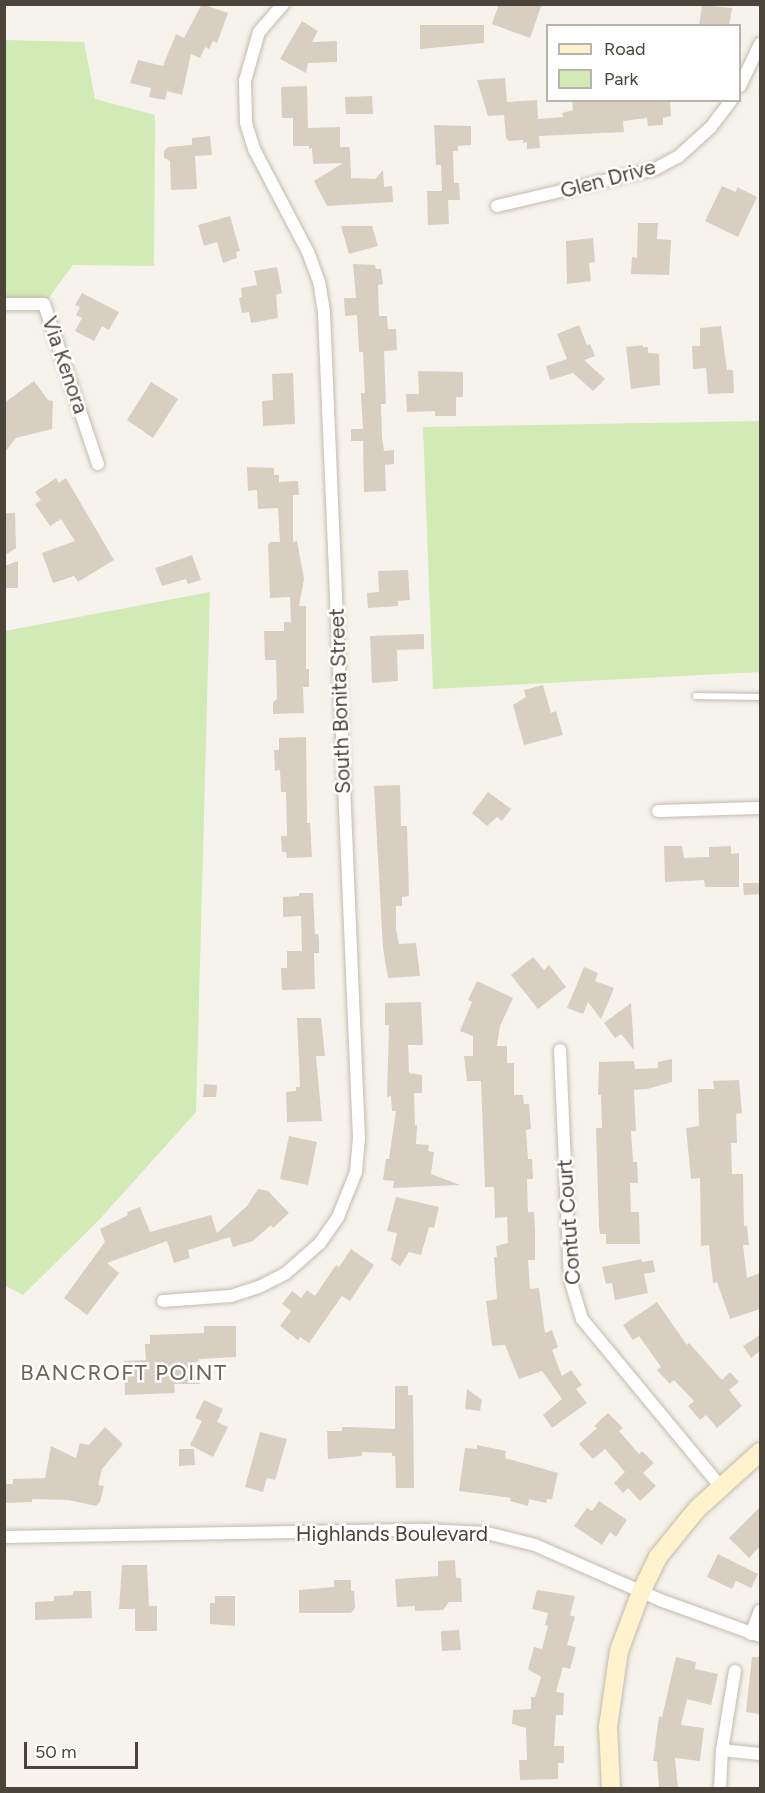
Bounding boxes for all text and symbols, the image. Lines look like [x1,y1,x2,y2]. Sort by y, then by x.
legend [546,24,741,102]
text: Road [604,38,645,60]
text: Park [604,68,638,90]
street label: Glen Drive [558,154,658,204]
street label: Via Kenora [37,313,93,417]
street label: South Bonita Street [324,608,356,794]
street label: Contut Court [552,1158,586,1286]
district label: BANCROFT POINT [20,1360,228,1386]
street label: Highlands Boulevard [296,1521,488,1547]
scale bar [27,1730,141,1768]
text: 50 m [35,1741,77,1763]

